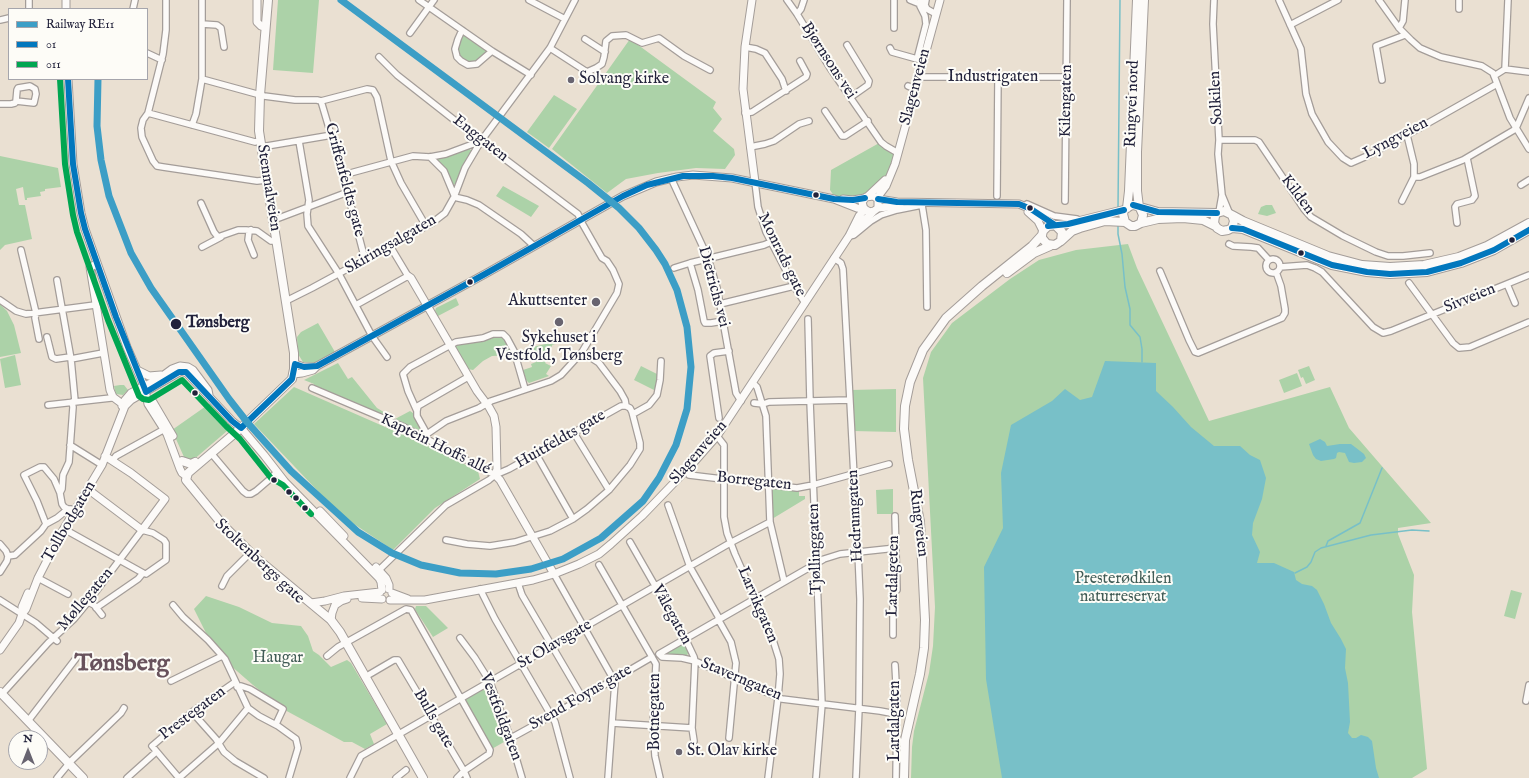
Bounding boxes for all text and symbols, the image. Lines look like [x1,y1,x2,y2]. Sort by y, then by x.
legend [8,8,148,80]
text: Railway RE11 [46,17,114,32]
street label: Bjørnsons vei [796,19,860,103]
text: 01 [46,37,56,52]
street label: Slagenveien [897,47,935,127]
text: 011 [46,57,61,72]
street label: Ringvei nord [1122,60,1144,148]
street label: Kilengaten [1057,64,1077,138]
street label: Industrigaten [948,68,1038,88]
place label: Solvang kirke [579,70,669,90]
street label: Solkilen [1206,70,1228,126]
marker: Solvang kirke [566,75,576,85]
street label: Enggaten [448,111,512,167]
street label: Lyngveien [1360,114,1432,164]
street label: Griffenfeldts gate [320,121,368,239]
street label: Stenmalveien [252,143,284,233]
street label: Kilden [1276,171,1318,219]
unlabelled marker [811,190,821,200]
unlabelled marker [1025,203,1035,213]
street label: Monrads gate [752,210,810,300]
street label: Skiringsalgaten [342,211,440,279]
unlabelled marker [1507,235,1517,245]
street label: Dietrichs vei [693,244,733,330]
unlabelled marker [1296,248,1306,258]
unlabelled marker [465,277,475,287]
street label: Sivveien [1441,280,1499,318]
place label: Akuttsenter [508,292,587,312]
marker: Akuttsenter [590,296,602,308]
place label: Tønsberg [186,314,249,334]
marker: Sykehuset i Vestfold, Tønsberg [553,316,565,328]
marker: Tønsberg [169,317,183,331]
place label: Sykehuset i Vestfold, Tønsberg [496,329,622,367]
unlabelled marker [190,388,200,398]
street label: Huitfeldts gate [513,407,609,473]
street label: Kaptein Hoffs allé [377,410,493,480]
street label: Slagenveien [666,417,732,489]
street label: Borregaten [716,469,792,495]
street label: Hedrumgaten [844,469,868,563]
unlabelled marker [269,475,279,485]
street label: Tollbodgaten [39,478,101,566]
unlabelled marker [284,487,294,497]
street label: Ringveien [904,488,932,558]
unlabelled marker [291,493,301,503]
unlabelled marker [300,503,310,513]
street label: Tjøllinggaten [805,503,827,595]
street label: Stoltenbergs gate [210,515,308,609]
street label: Lardalgeten [884,535,904,617]
street label: Larvikgaten [732,564,782,646]
street label: Møllegaten [54,565,118,635]
park label: Presterødkilen naturreservat [1075,570,1171,608]
street label: Vålegaten [647,582,695,648]
street label: St Olavsgate [514,616,596,674]
park label: Haugar [253,649,303,669]
district label: Tønsberg [74,651,170,679]
street label: Staverngaten [698,654,784,706]
street label: Svend Foyns gate [526,661,636,735]
street label: Vestfoldgaten [475,671,525,763]
street label: Botnegaten [646,673,666,751]
street label: Lardalgaten [886,681,906,761]
street label: Prestegaten [156,683,230,745]
street label: Bulls gate [408,686,458,752]
north arrow [8,730,48,770]
text: N [23,732,33,746]
place label: St. Olav kirke [687,742,777,762]
marker: St. Olav kirke [674,747,684,757]

